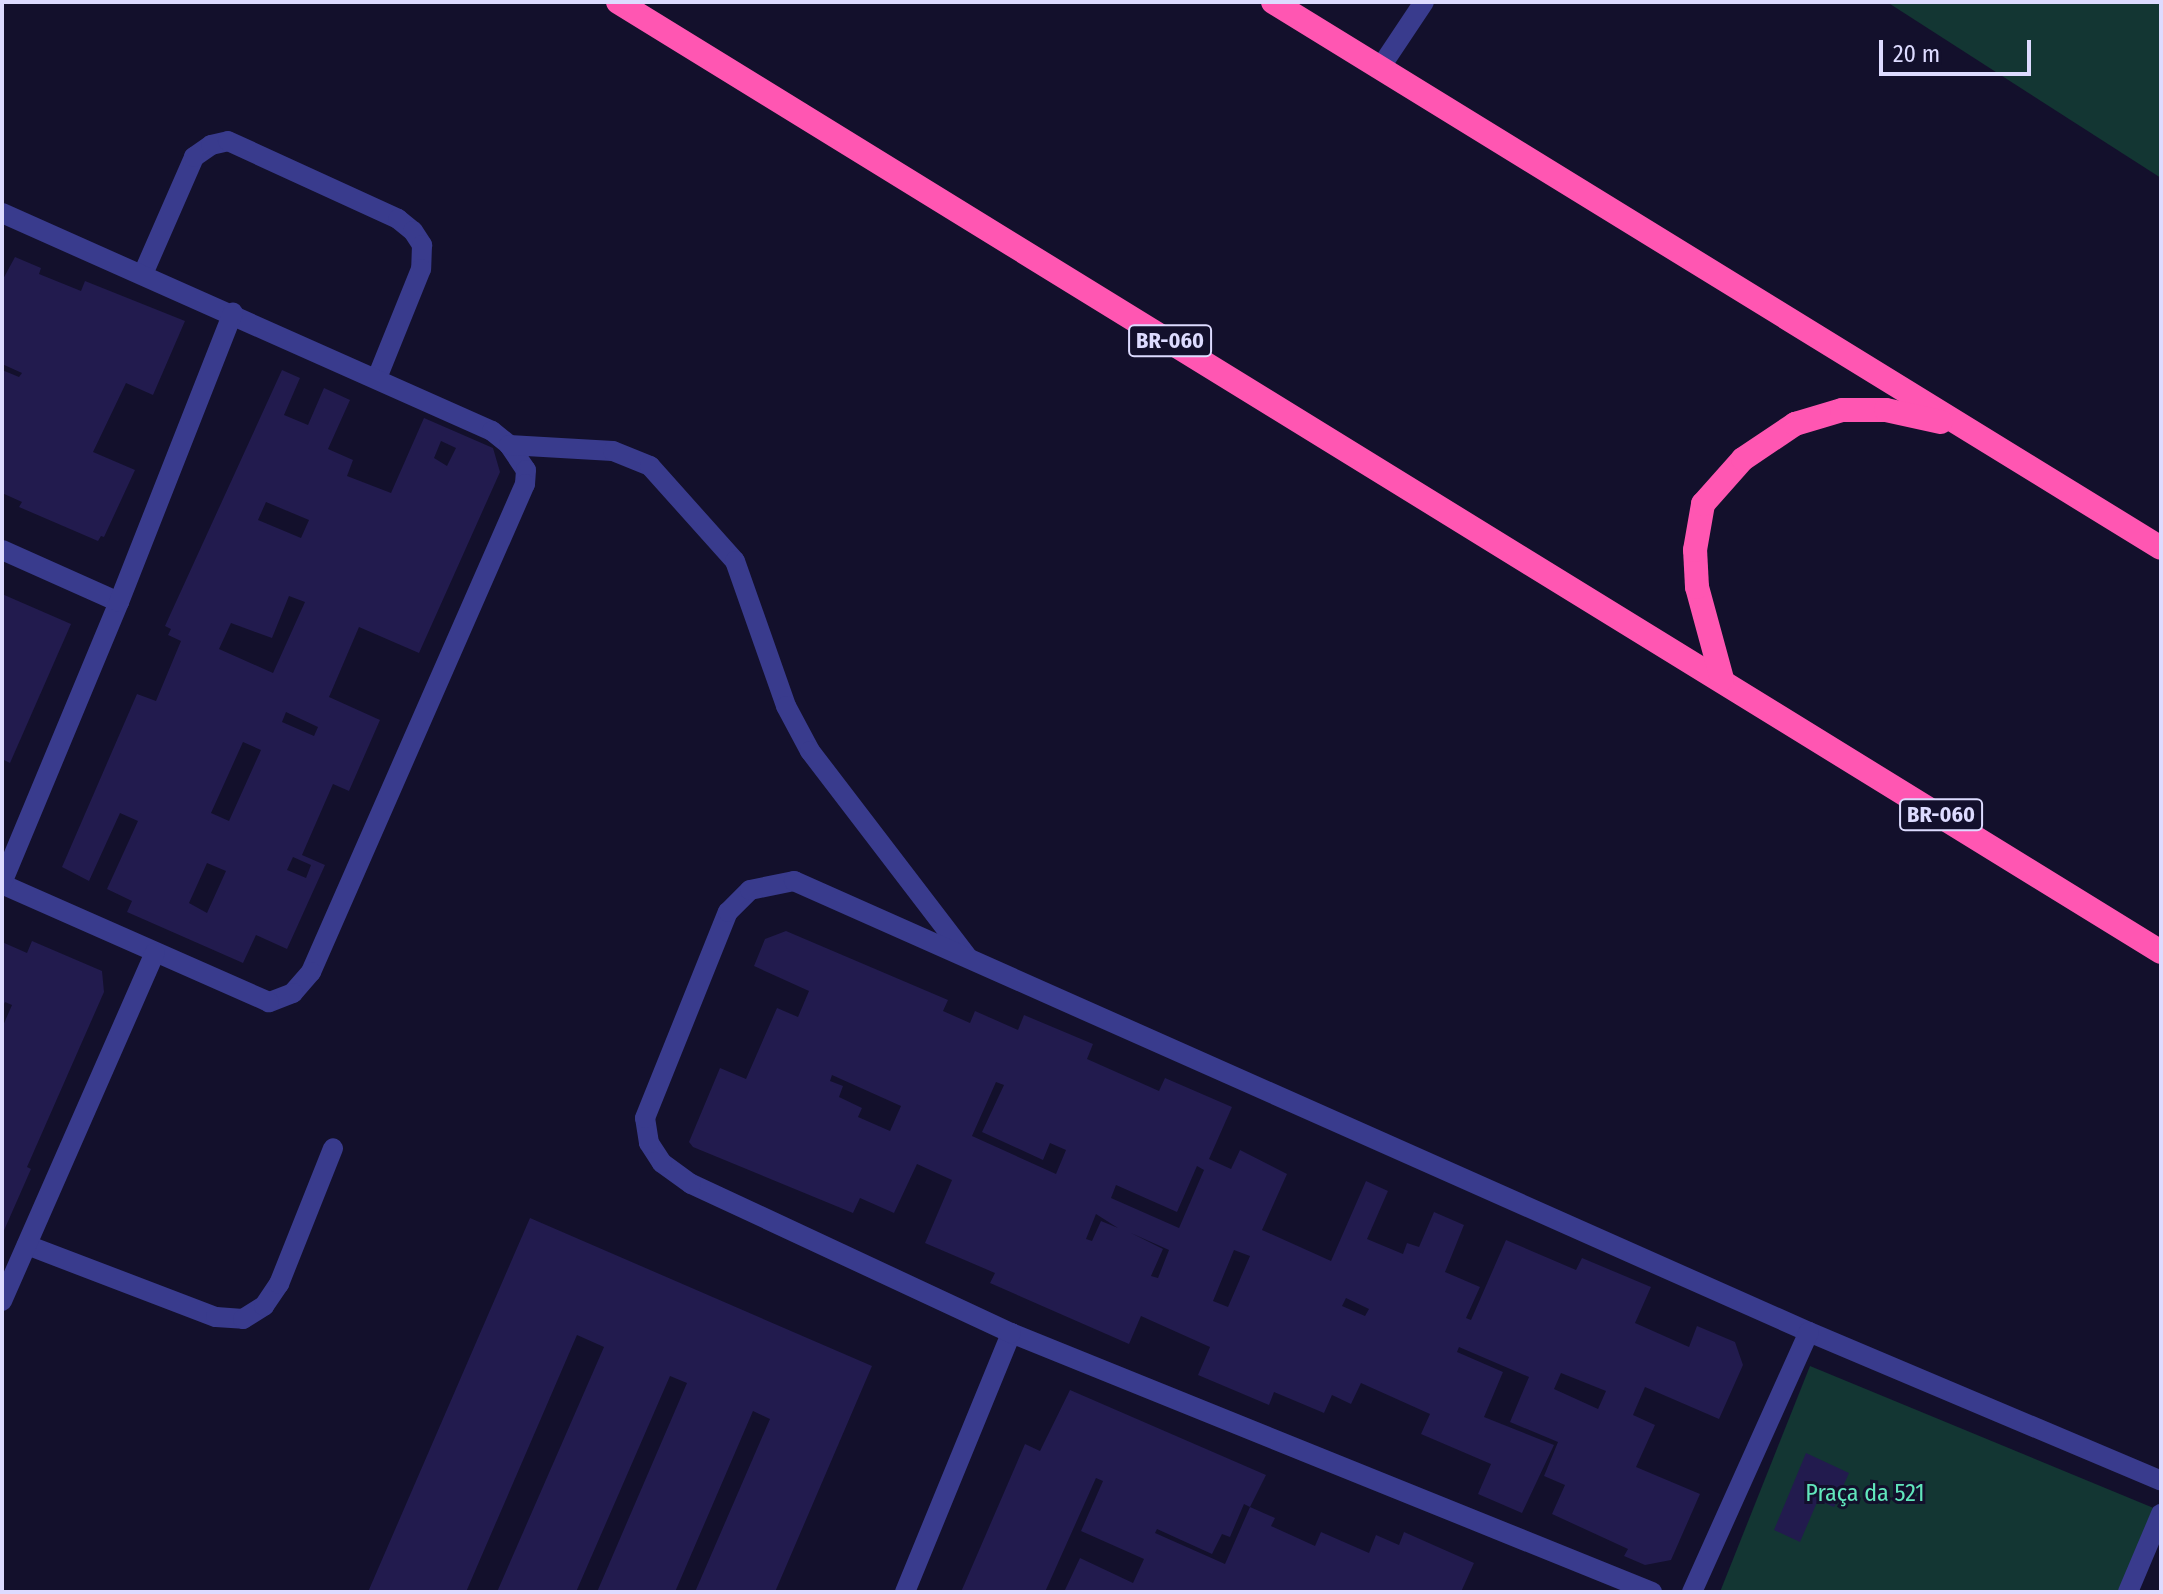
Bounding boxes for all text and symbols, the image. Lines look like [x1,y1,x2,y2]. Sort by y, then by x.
scale bar [1883,24,2035,74]
text: 20 m [1893,40,1940,68]
road number: BR-060 [1128,323,1212,359]
road number: BR-060 [1899,797,1983,833]
park label: Praça da 521 [1805,1480,1925,1508]

